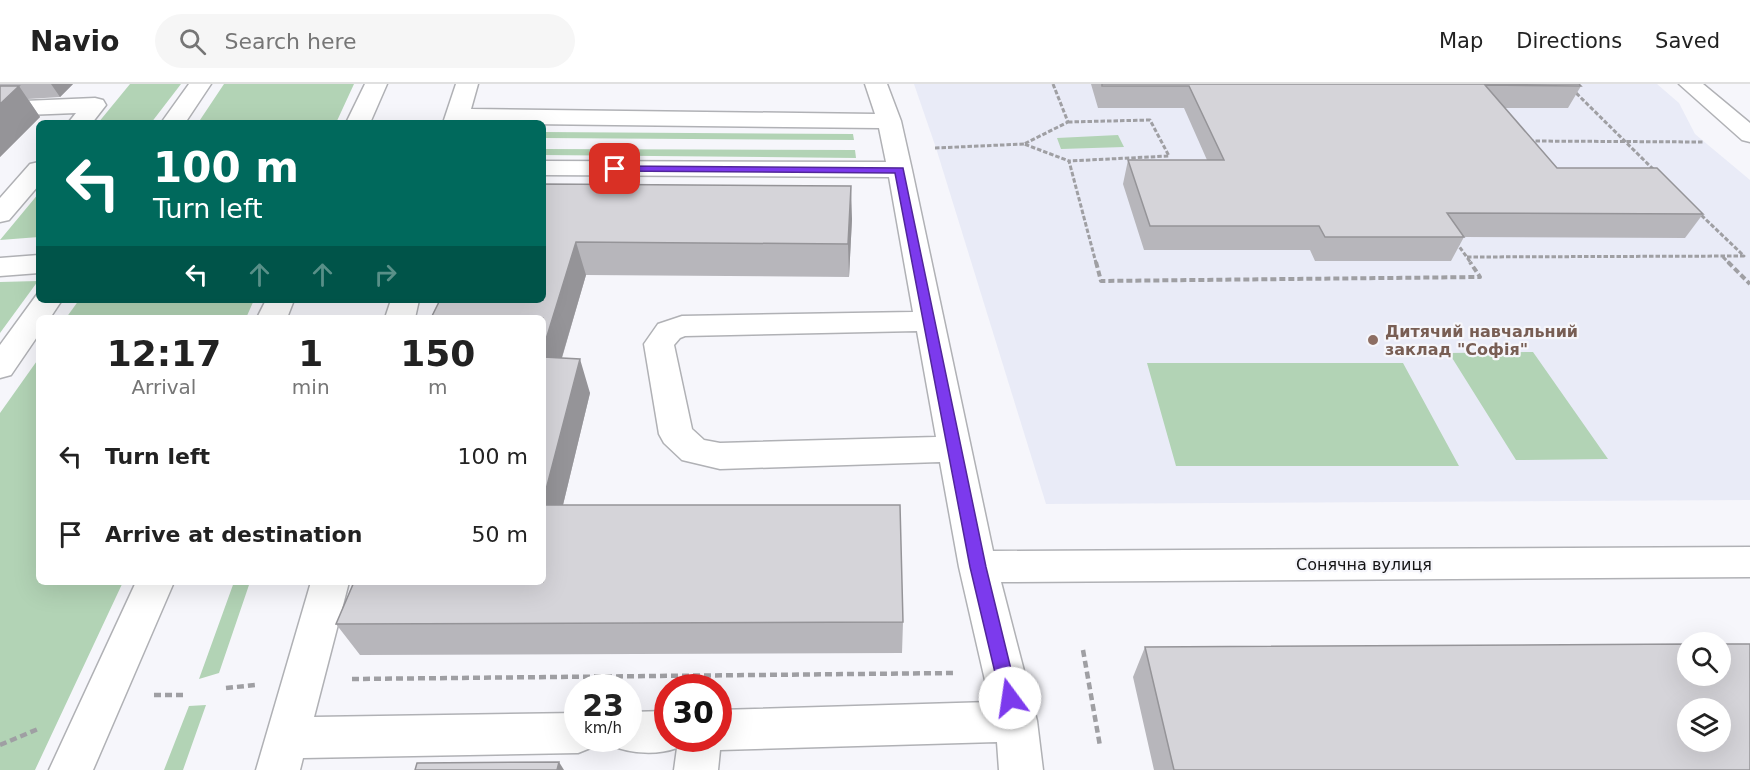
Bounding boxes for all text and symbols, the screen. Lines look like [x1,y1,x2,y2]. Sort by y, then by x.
search box [155,14,575,68]
text: Navio [30,25,119,58]
icon: search [176,25,209,58]
text: Search here [224,29,357,54]
text: Map [1439,29,1483,53]
text: Directions [1516,29,1622,53]
text: Saved [1655,29,1720,53]
text: 100 m [153,143,299,192]
pin [589,143,640,194]
icon: left [54,144,132,222]
icon: arrive [598,152,631,185]
text: Turn left [153,193,263,224]
icon: left [180,258,213,291]
icon: ahead [243,258,276,291]
icon: ahead [306,258,339,291]
icon: right [369,258,402,291]
place label: Дитячий навчальний заклад "Софія" [1385,322,1578,359]
text: 12:17 [107,333,221,374]
text: 1 [298,333,323,374]
text: 150 [400,333,475,374]
marker: Дитячий навчальний заклад "Софія" [1366,333,1380,347]
text: Arrival [131,375,196,399]
text: min [292,375,330,399]
text: m [428,375,448,399]
icon: left [54,440,87,473]
text: Turn left [105,444,210,469]
text: 100 m [458,444,528,469]
icon: arrive [54,518,87,551]
text: Arrive at destination [105,522,362,547]
text: 50 m [472,522,528,547]
street label: Сонячна вулиця [1296,555,1432,574]
map controls [1677,632,1731,752]
button: search [1677,632,1731,686]
position arrow [978,666,1042,730]
speed limit sign: 30 [654,674,732,752]
text: 23 [582,688,624,723]
button: layers [1677,698,1731,752]
text: km/h [584,719,622,737]

